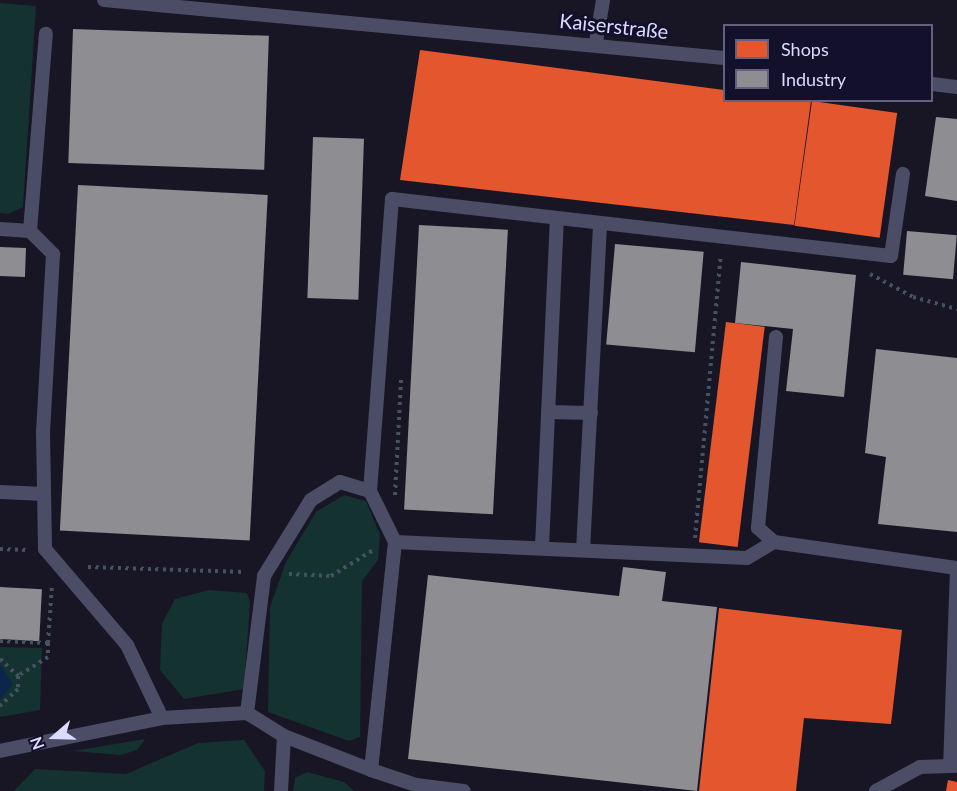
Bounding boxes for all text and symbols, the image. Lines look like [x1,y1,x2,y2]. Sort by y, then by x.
street label: Kaiserstraße [558,8,670,44]
legend [723,24,933,102]
text: Shops [781,38,829,60]
text: Industry [781,68,846,90]
north arrow [24,707,84,767]
text: N [26,734,48,752]

